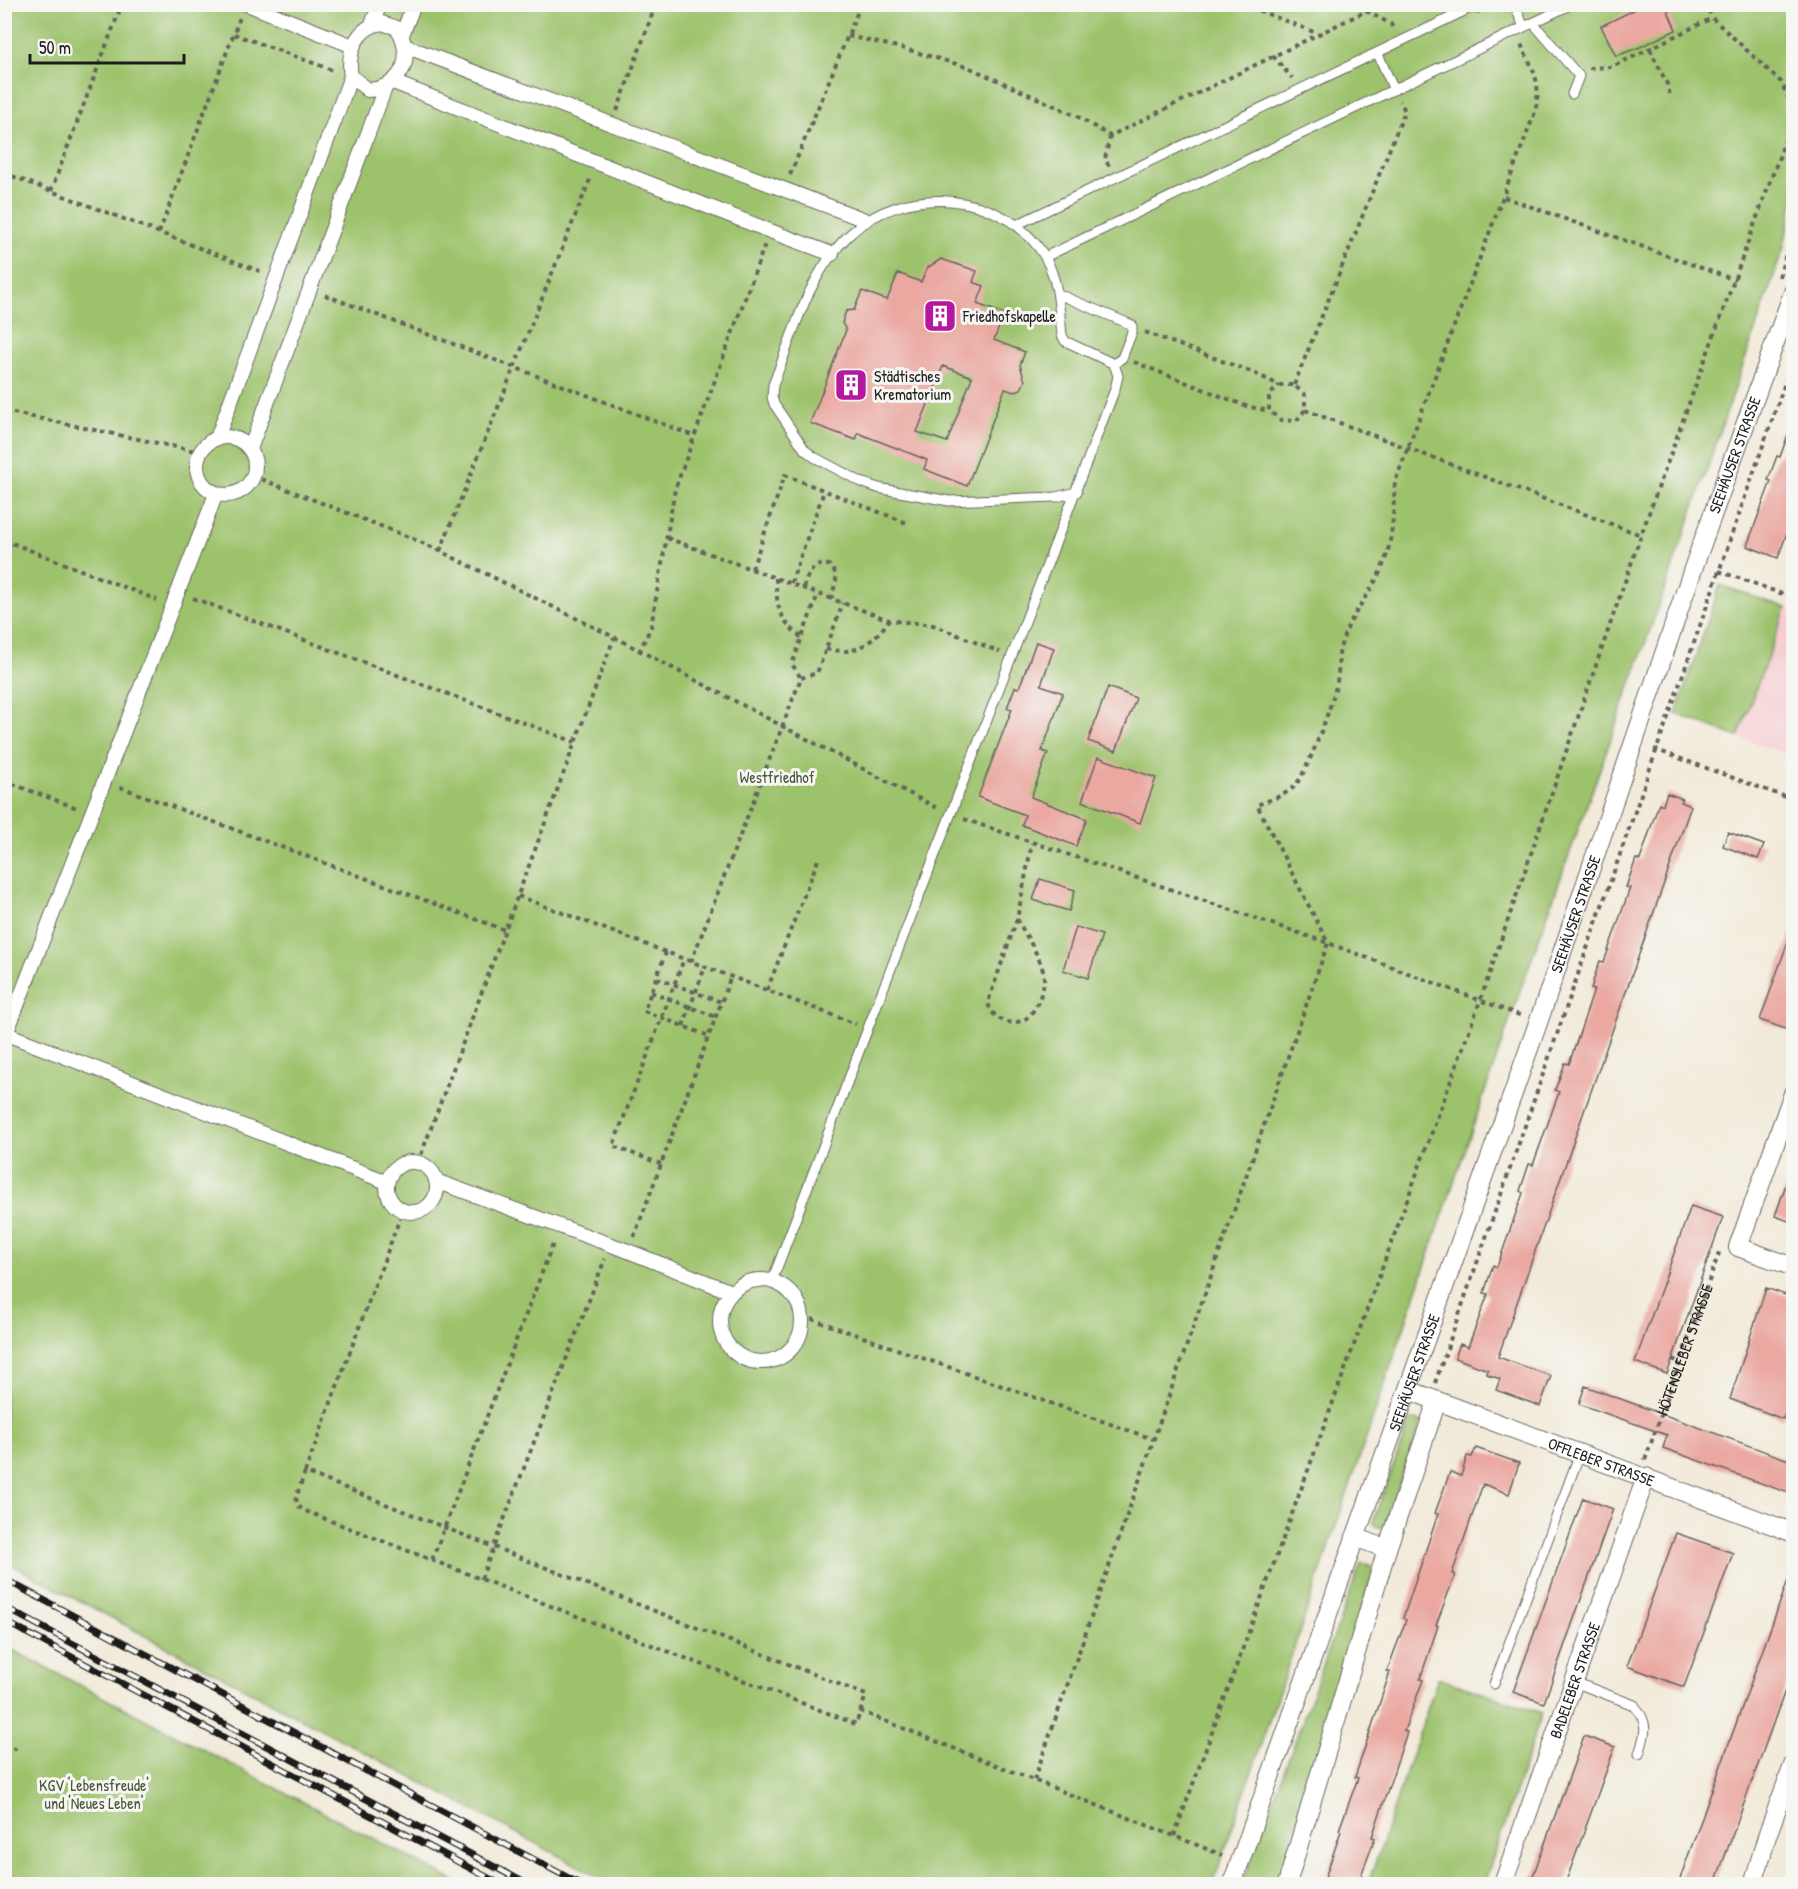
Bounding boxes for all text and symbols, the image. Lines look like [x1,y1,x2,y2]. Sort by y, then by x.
scale bar [30,27,184,65]
text: 50 m [39,35,71,60]
building icon: Friedhofskapelle [922,298,958,334]
place label: Friedhofskapelle [962,305,1056,327]
place label: Städtisches Krematorium [874,365,951,405]
building icon: Städtisches Krematorium [833,367,869,403]
street label: SEEHÄUSER STRASSE [1703,393,1766,516]
park label: Westfriedhof [740,766,815,788]
street label: SEEHÄUSER STRASSE [1545,852,1605,976]
street label: HÖTENSLEBER STRASSE [1651,1281,1718,1418]
street label: SEEHÄUSER STRASSE [1383,1311,1445,1434]
street label: OFFLEBER STRASSE [1545,1432,1657,1491]
street label: BADELEBER STRASSE [1544,1619,1605,1741]
park label: KGV 'Lebensfreude' und 'Neues Leben' [39,1774,149,1814]

